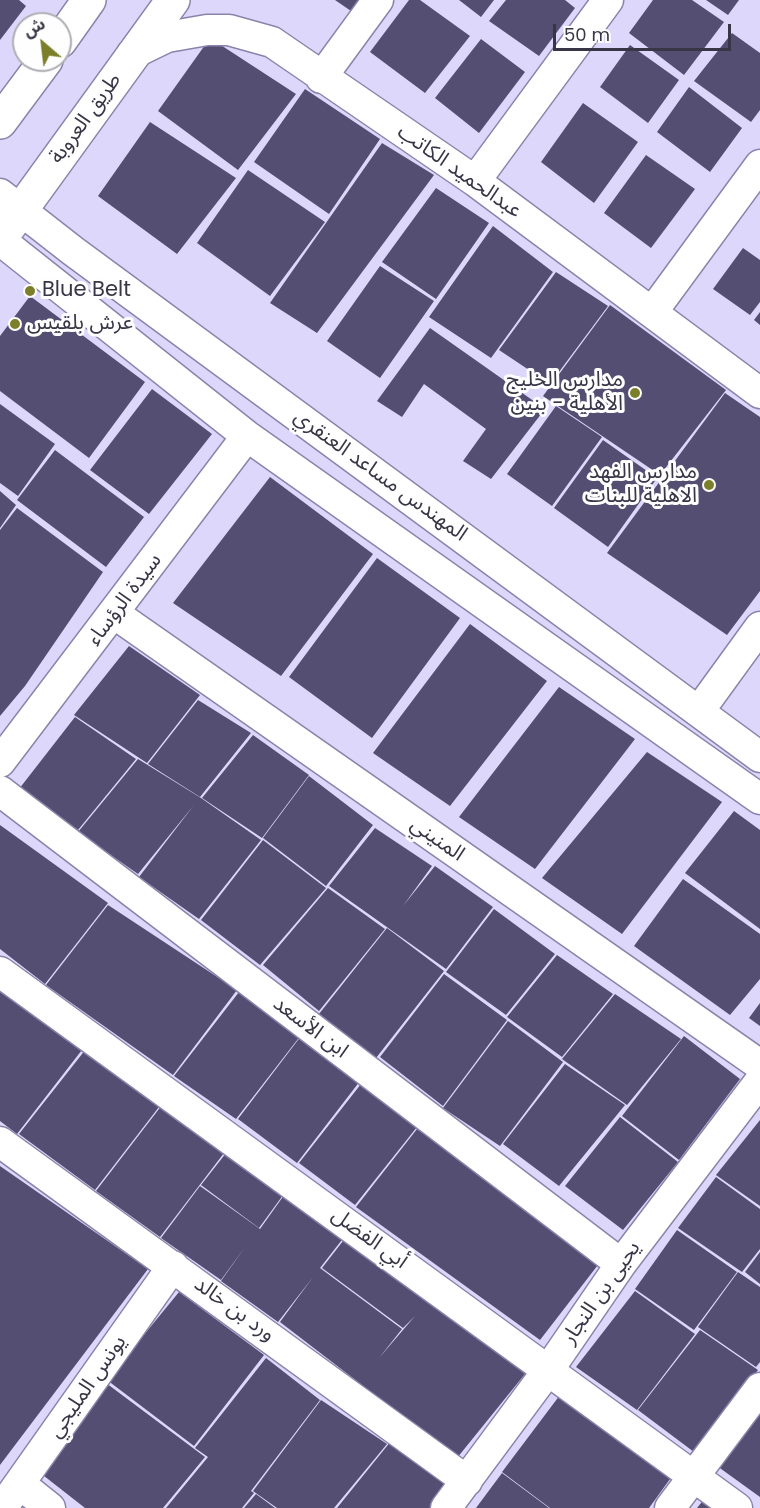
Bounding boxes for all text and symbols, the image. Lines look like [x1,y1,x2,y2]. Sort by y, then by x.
north arrow [12,12,72,72]
text: ش [19,12,49,43]
scale bar [556,12,734,50]
text: 50 m [564,22,610,47]
street label: طريق العروبة [45,69,127,169]
street label: عبدالحميد الكاتب [392,120,526,224]
place label: Blue Belt [42,278,131,304]
marker: Blue Belt [23,284,37,298]
place label: عرش بلقيس [27,311,133,337]
marker: عرش بلقيس [8,317,22,331]
place label: مدارس الخليج الأهلية - بنين [506,368,623,418]
marker: مدارس الخليج الأهلية - بنين [628,386,642,400]
street label: المهندس مساعد العنقري [288,405,472,547]
place label: مدارس الفهد الاهلية للبنات [585,460,697,510]
marker: مدارس الفهد الاهلية للبنات [702,478,716,492]
street label: سيدة الرؤساء [82,549,168,651]
street label: المنيني [405,812,469,868]
street label: ابن الأسعد [268,992,352,1064]
street label: أبي الفضل [326,1203,412,1275]
street label: يحيى بن النجار [557,1237,647,1349]
street label: ورد بن خالد [189,1272,279,1348]
street label: يونس المليجي [43,1331,133,1443]

